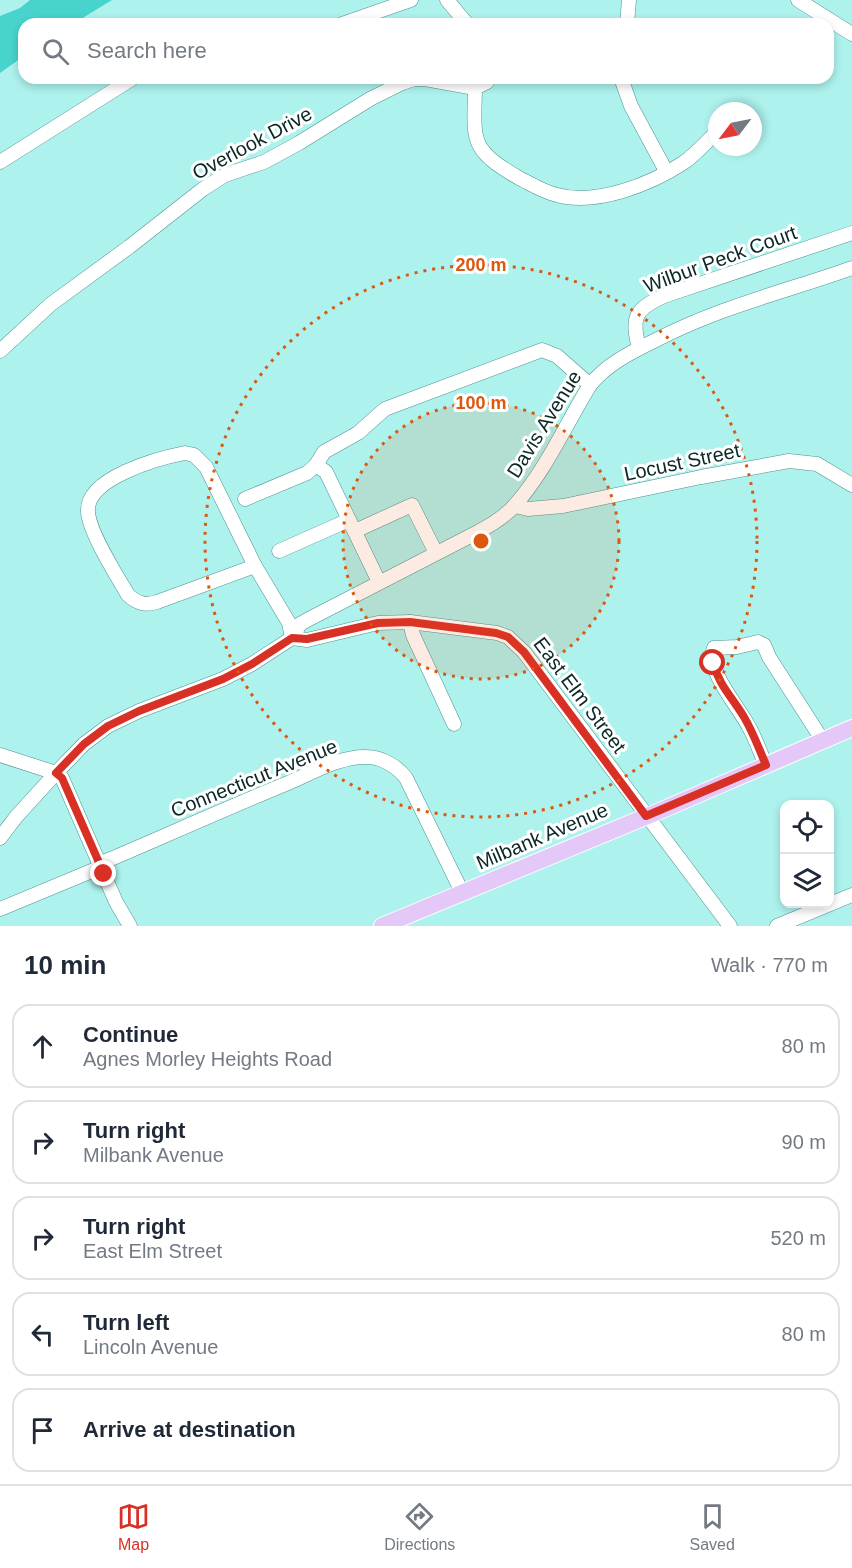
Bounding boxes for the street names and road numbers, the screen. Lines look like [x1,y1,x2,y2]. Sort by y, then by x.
street label: Overlook Drive [188,102,316,184]
street label: Wilbur Peck Court [641,221,800,297]
street label: Davis Avenue [502,366,586,482]
street label: Locust Street [622,439,742,485]
street label: East Elm Street [529,633,631,757]
street label: Connecticut Avenue [168,735,340,821]
street label: Milbank Avenue [473,798,611,874]

